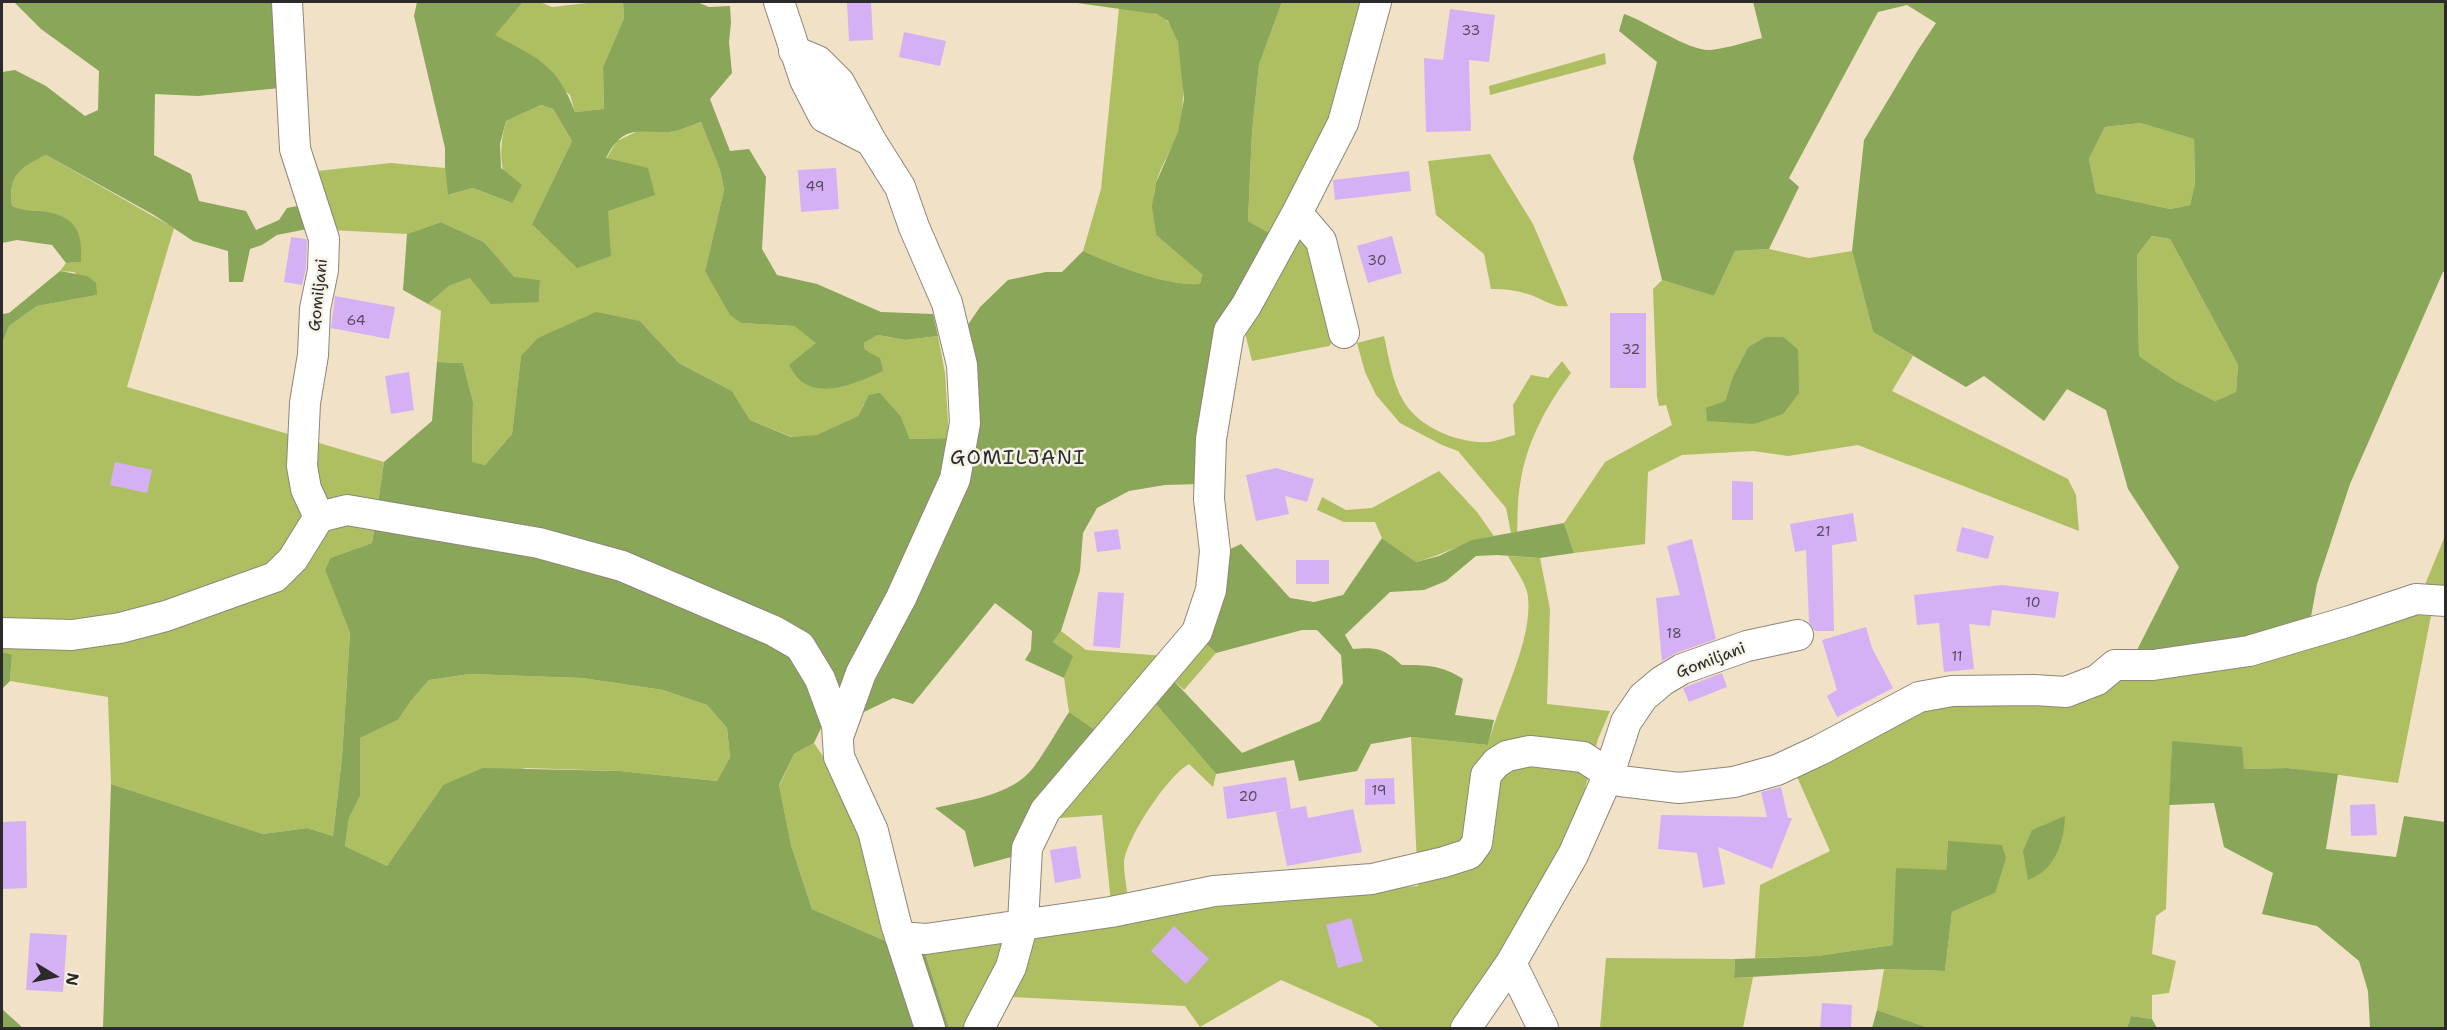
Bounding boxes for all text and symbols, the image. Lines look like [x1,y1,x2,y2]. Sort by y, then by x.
house number: 33 [1462,23,1480,39]
house number: 49 [806,179,824,195]
house number: 30 [1367,253,1387,269]
street label: Gomiljani [306,258,332,332]
house number: 64 [346,313,366,329]
house number: 32 [1622,342,1640,358]
district label: GOMILJANI [950,447,1086,471]
house number: 21 [1816,524,1830,540]
house number: 10 [2025,595,2041,611]
house number: 18 [1666,626,1682,642]
street label: Gomiljani [1674,639,1748,683]
house number: 11 [1951,649,1963,665]
house number: 19 [1371,783,1387,799]
house number: 20 [1238,789,1258,805]
north arrow [24,946,84,1006]
text: N [61,971,84,987]

